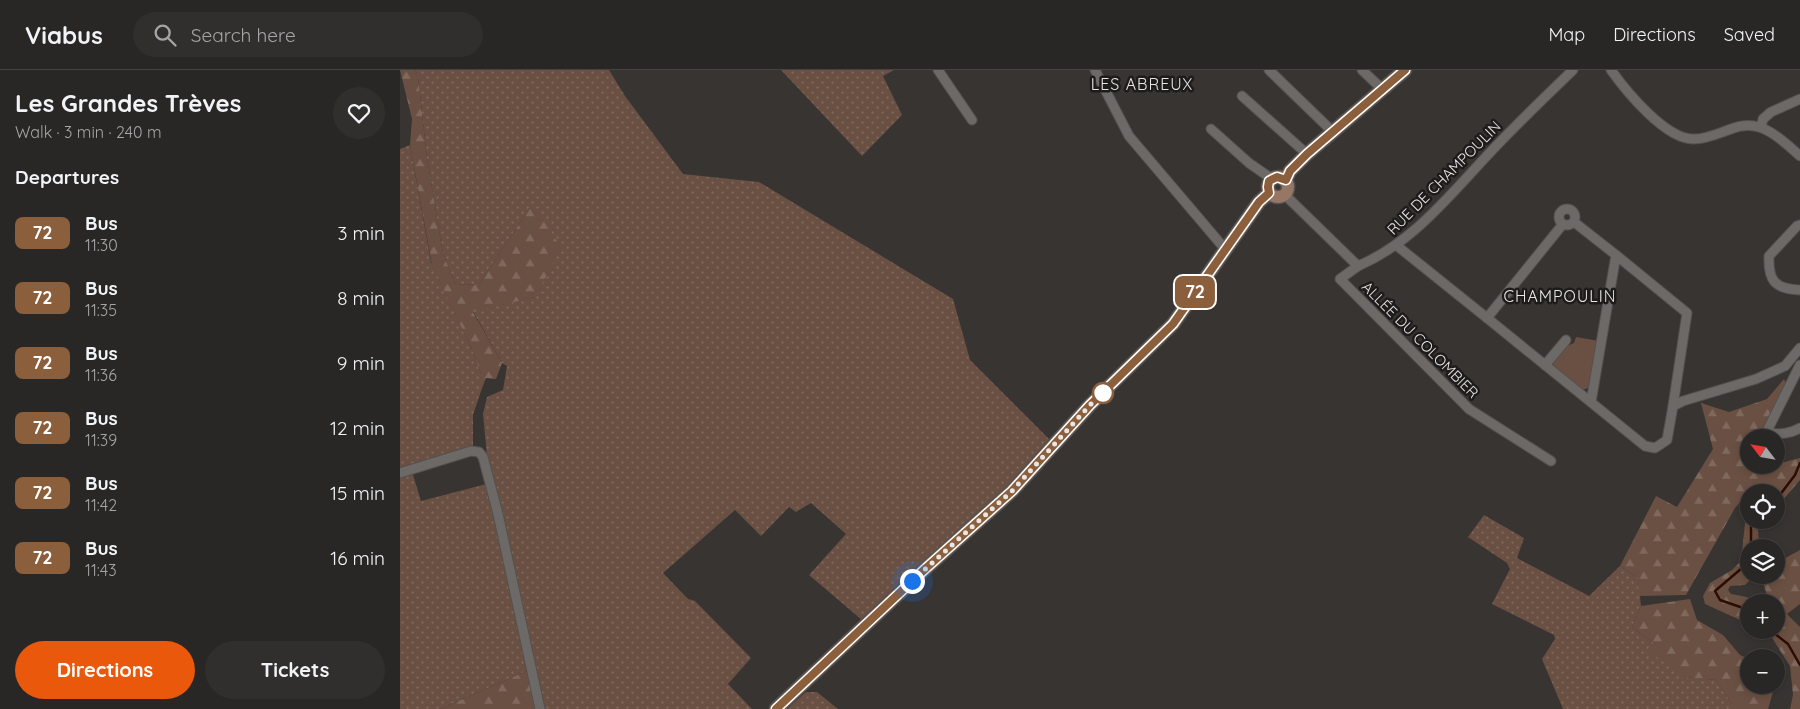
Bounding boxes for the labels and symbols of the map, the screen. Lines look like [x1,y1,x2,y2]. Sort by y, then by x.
district label: LES ABREUX [1091,74,1193,94]
street label: RUE DE CHAMPOULIN [1383,117,1505,239]
line badge: 72 [1172,276,1218,308]
street label: ALLÉE DU COLOMBIER [1358,277,1483,402]
district label: CHAMPOULIN [1504,286,1616,306]
unlabelled marker [1092,382,1114,404]
north arrow [1740,429,1785,474]
your location [900,569,925,594]

